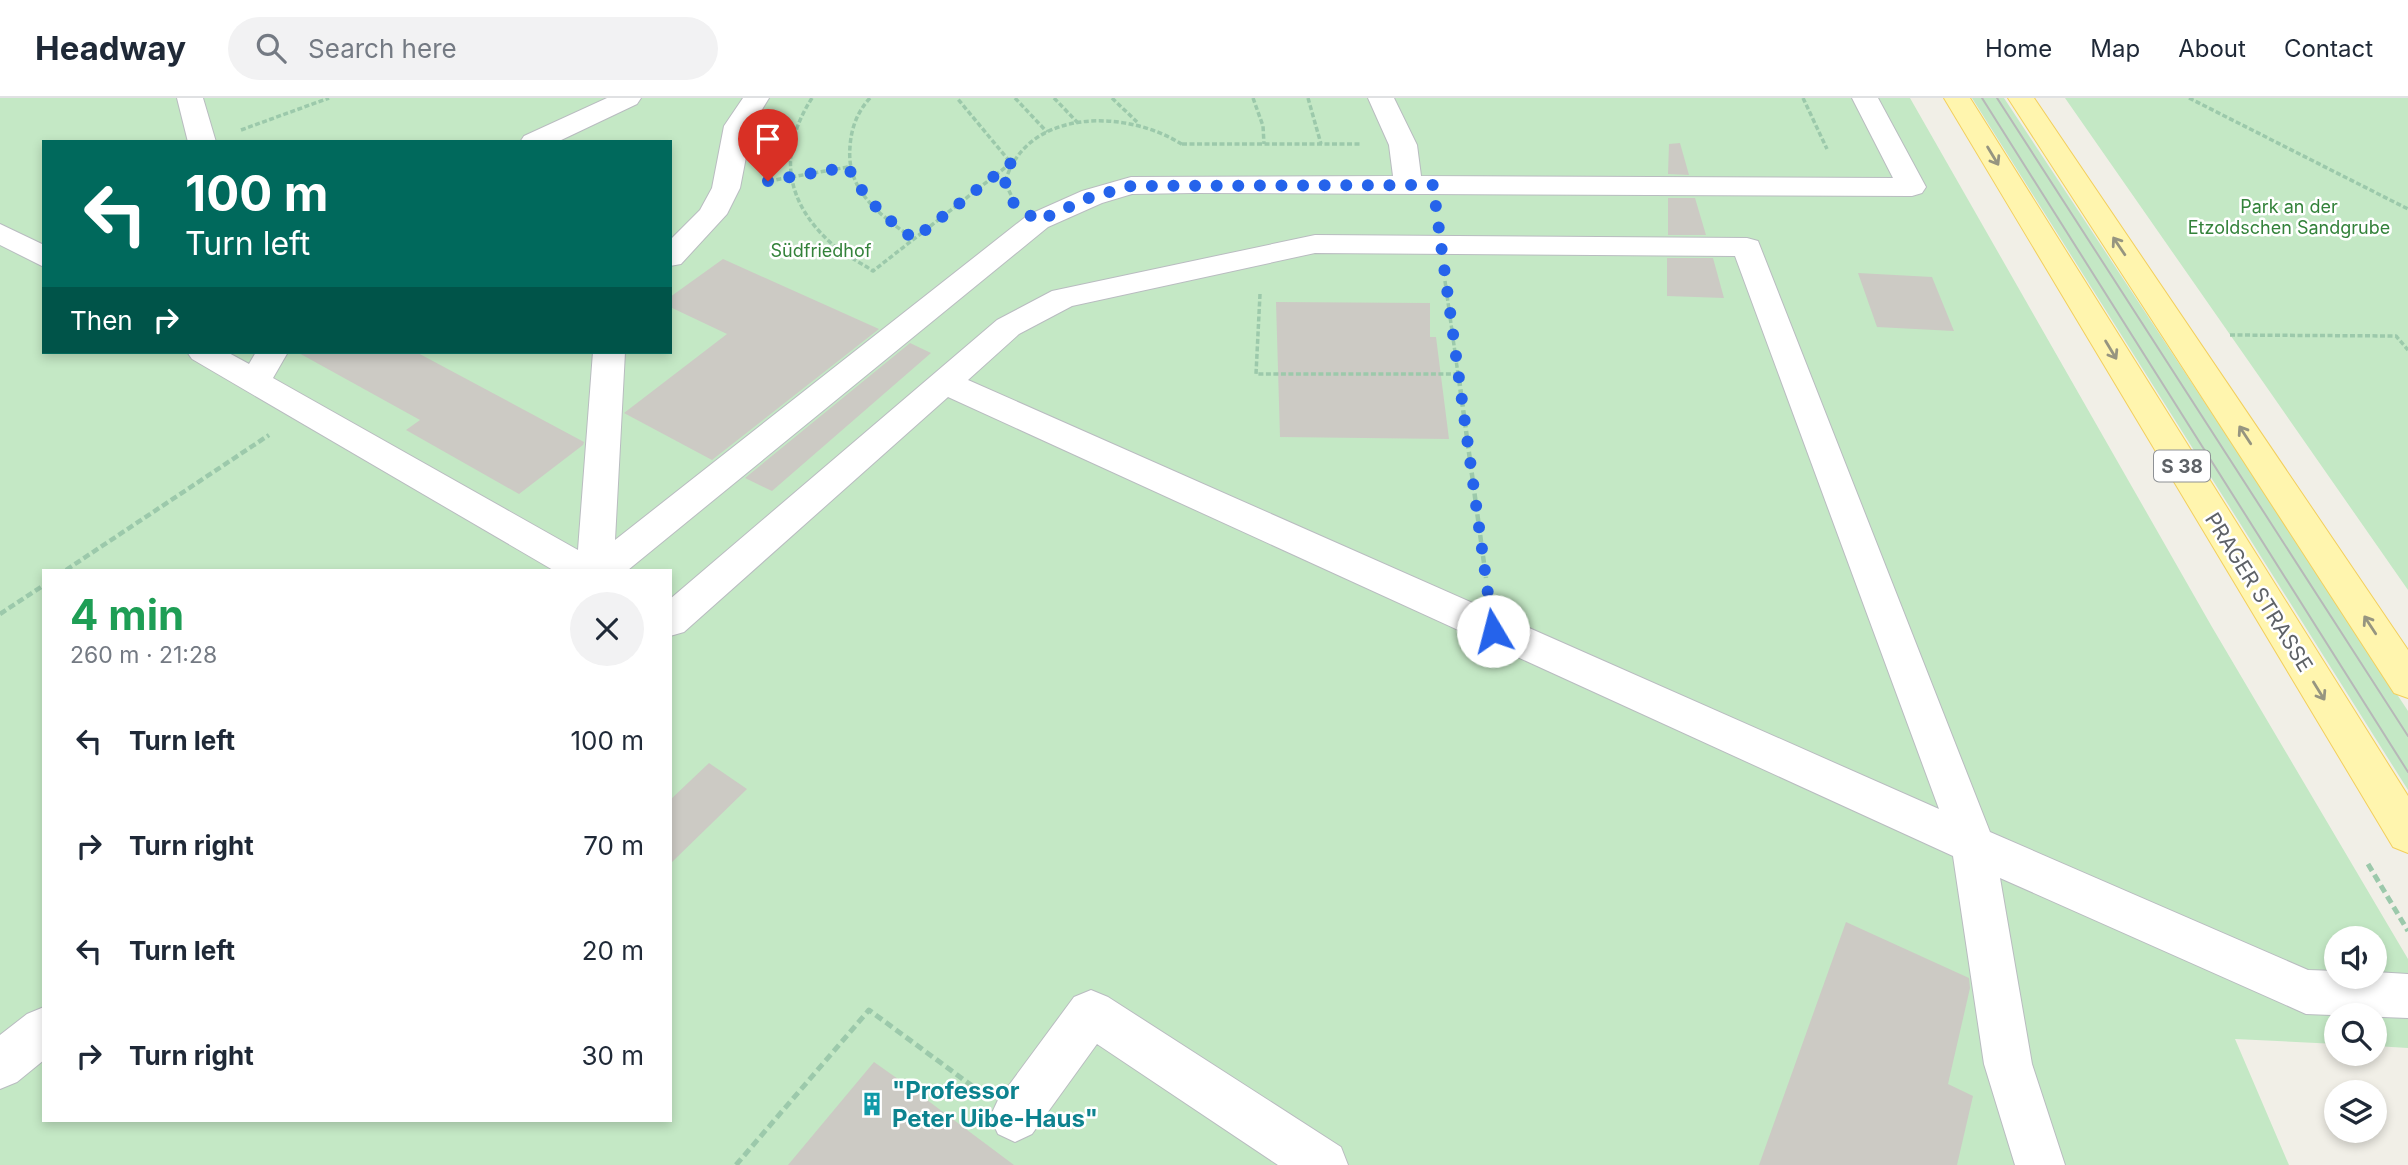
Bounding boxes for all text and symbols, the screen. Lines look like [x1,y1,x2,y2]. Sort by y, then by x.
search box [228,17,718,80]
text: Headway [35,28,186,68]
icon: search [252,29,290,67]
text: Search here [308,33,457,64]
text: Home [1985,34,2052,63]
text: Map [2090,34,2140,63]
text: About [2178,34,2246,63]
text: Contact [2284,34,2373,63]
pin [738,109,798,181]
icon: arrive [749,120,787,158]
one-way arrow [1986,146,2000,166]
text: 100 m [185,164,329,223]
icon: left [70,168,161,259]
park label: Park an der Etzoldschen Sandgrube [2188,196,2390,238]
text: Turn left [185,224,310,263]
one-way arrow [2112,237,2126,256]
park label: Südfriedhof [771,240,872,261]
icon: right [147,301,185,339]
text: Then [70,305,133,336]
one-way arrow [2104,340,2118,360]
one-way arrow [2238,426,2252,446]
road number: S 38 [2154,450,2210,482]
street label: PRAGER STRASSE [2200,508,2318,676]
text: 4 min [70,589,184,640]
button: close [570,592,644,666]
position arrow [1456,594,1530,668]
one-way arrow [2363,616,2378,635]
text: 260 m · 21:28 [70,641,217,669]
one-way arrow [2313,680,2327,700]
icon: left [70,722,108,760]
text: Turn left [129,725,235,756]
text: 100 m [571,725,644,756]
icon: right [70,827,108,865]
text: Turn right [129,830,254,861]
text: 70 m [583,830,644,861]
map controls [2324,926,2387,1143]
button: sound [2324,926,2387,989]
icon: left [70,932,108,970]
text: Turn left [129,935,235,966]
text: 20 m [582,935,644,966]
button: search [2324,1003,2387,1066]
icon: right [70,1037,108,1075]
text: Turn right [129,1040,254,1071]
text: 30 m [581,1040,644,1071]
place label: "Professor Peter Uibe-Haus" [892,1076,1098,1133]
button: layers [2324,1080,2387,1143]
building icon: "Professor Peter Uibe-Haus" [858,1090,886,1118]

